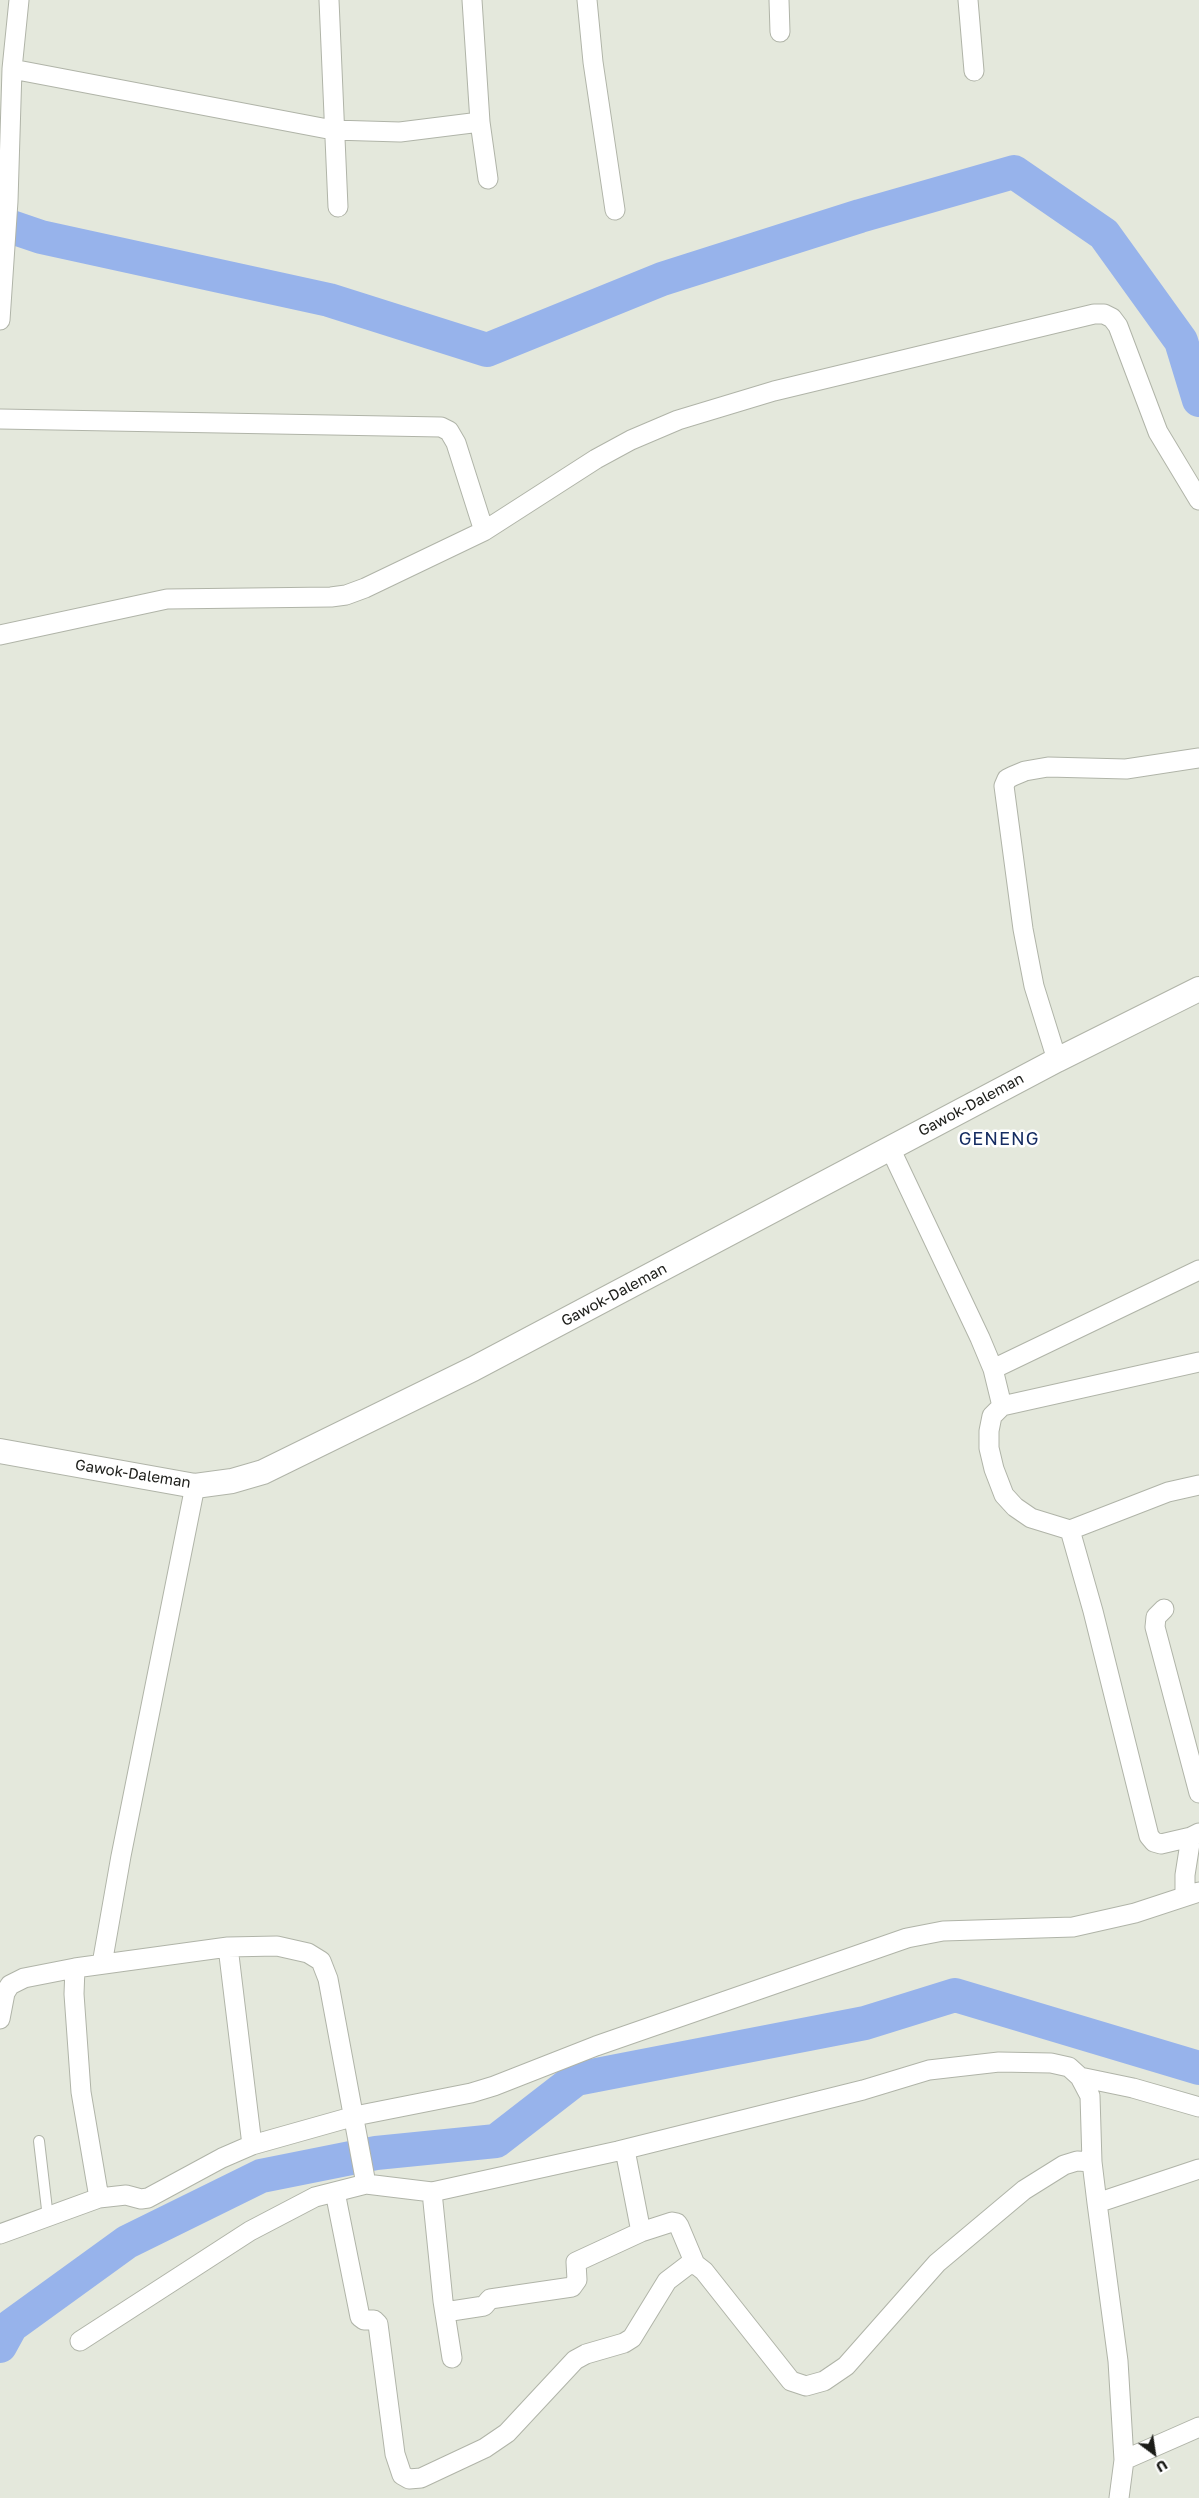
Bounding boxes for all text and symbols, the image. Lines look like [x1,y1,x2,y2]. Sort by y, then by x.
street label: Gawok-Daleman [915,1070,1027,1140]
district label: GENENG [958,1128,1040,1150]
street label: Gawok-Daleman [558,1260,670,1330]
street label: Gawok-Daleman [74,1456,192,1492]
north arrow [1129,2428,1179,2478]
text: U [1153,2456,1171,2476]

